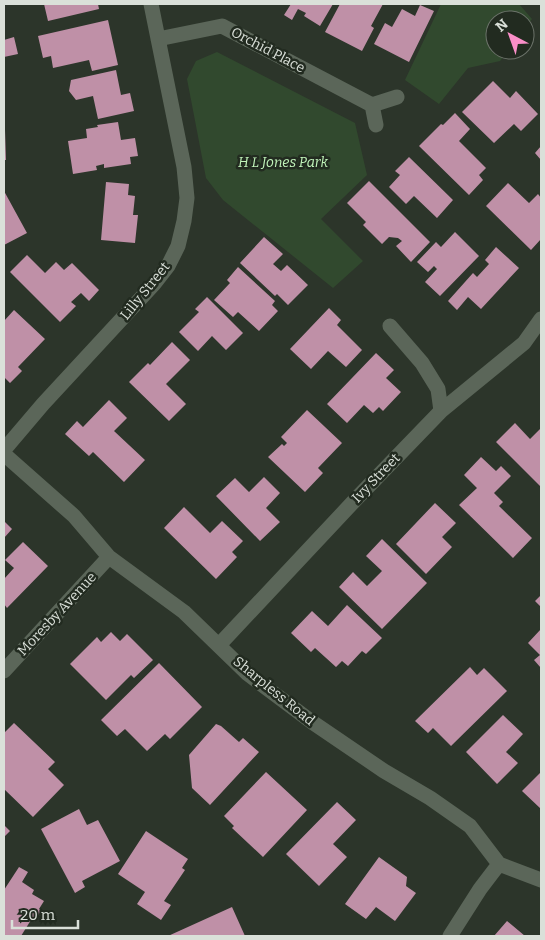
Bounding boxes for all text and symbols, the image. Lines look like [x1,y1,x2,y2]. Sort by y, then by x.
north arrow [485,10,535,60]
text: N [492,15,512,36]
street label: Orchid Place [228,23,308,77]
park label: H L Jones Park [238,154,328,171]
street label: Lilly Street [117,259,173,323]
street label: Ivy Street [348,450,404,506]
street label: Moresby Avenue [14,569,100,659]
street label: Sharpless Road [230,653,318,729]
scale bar [12,898,79,930]
text: 20 m [20,906,56,924]

